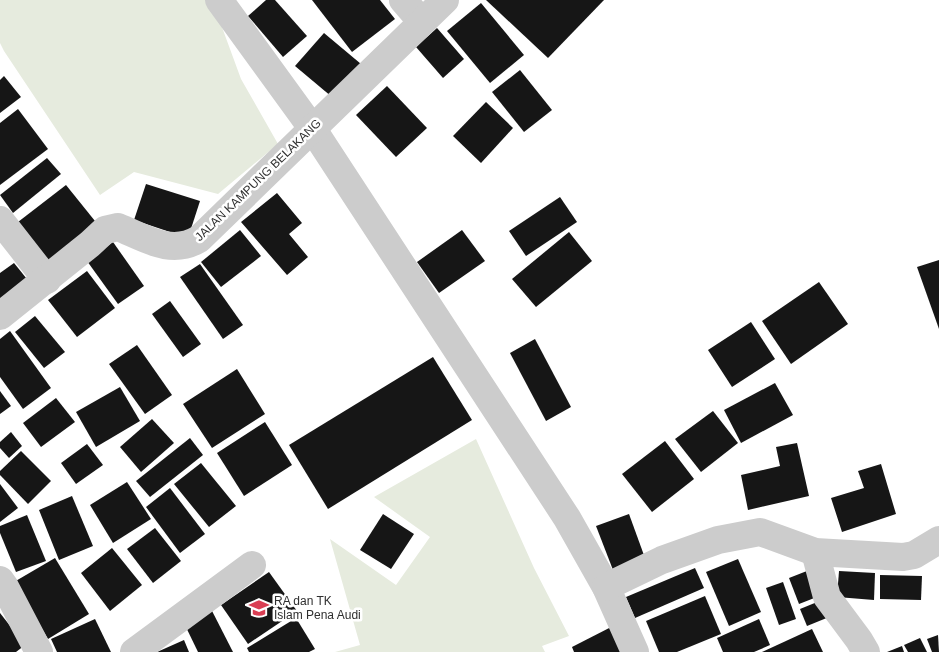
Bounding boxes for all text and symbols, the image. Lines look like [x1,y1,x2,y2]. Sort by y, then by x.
street label: JALAN KAMPUNG BELAKANG [192,116,324,244]
place label: RA dan TK Islam Pena Audi [274,594,361,622]
school or university icon: RA dan TK Islam Pena Audi [248,597,270,619]

